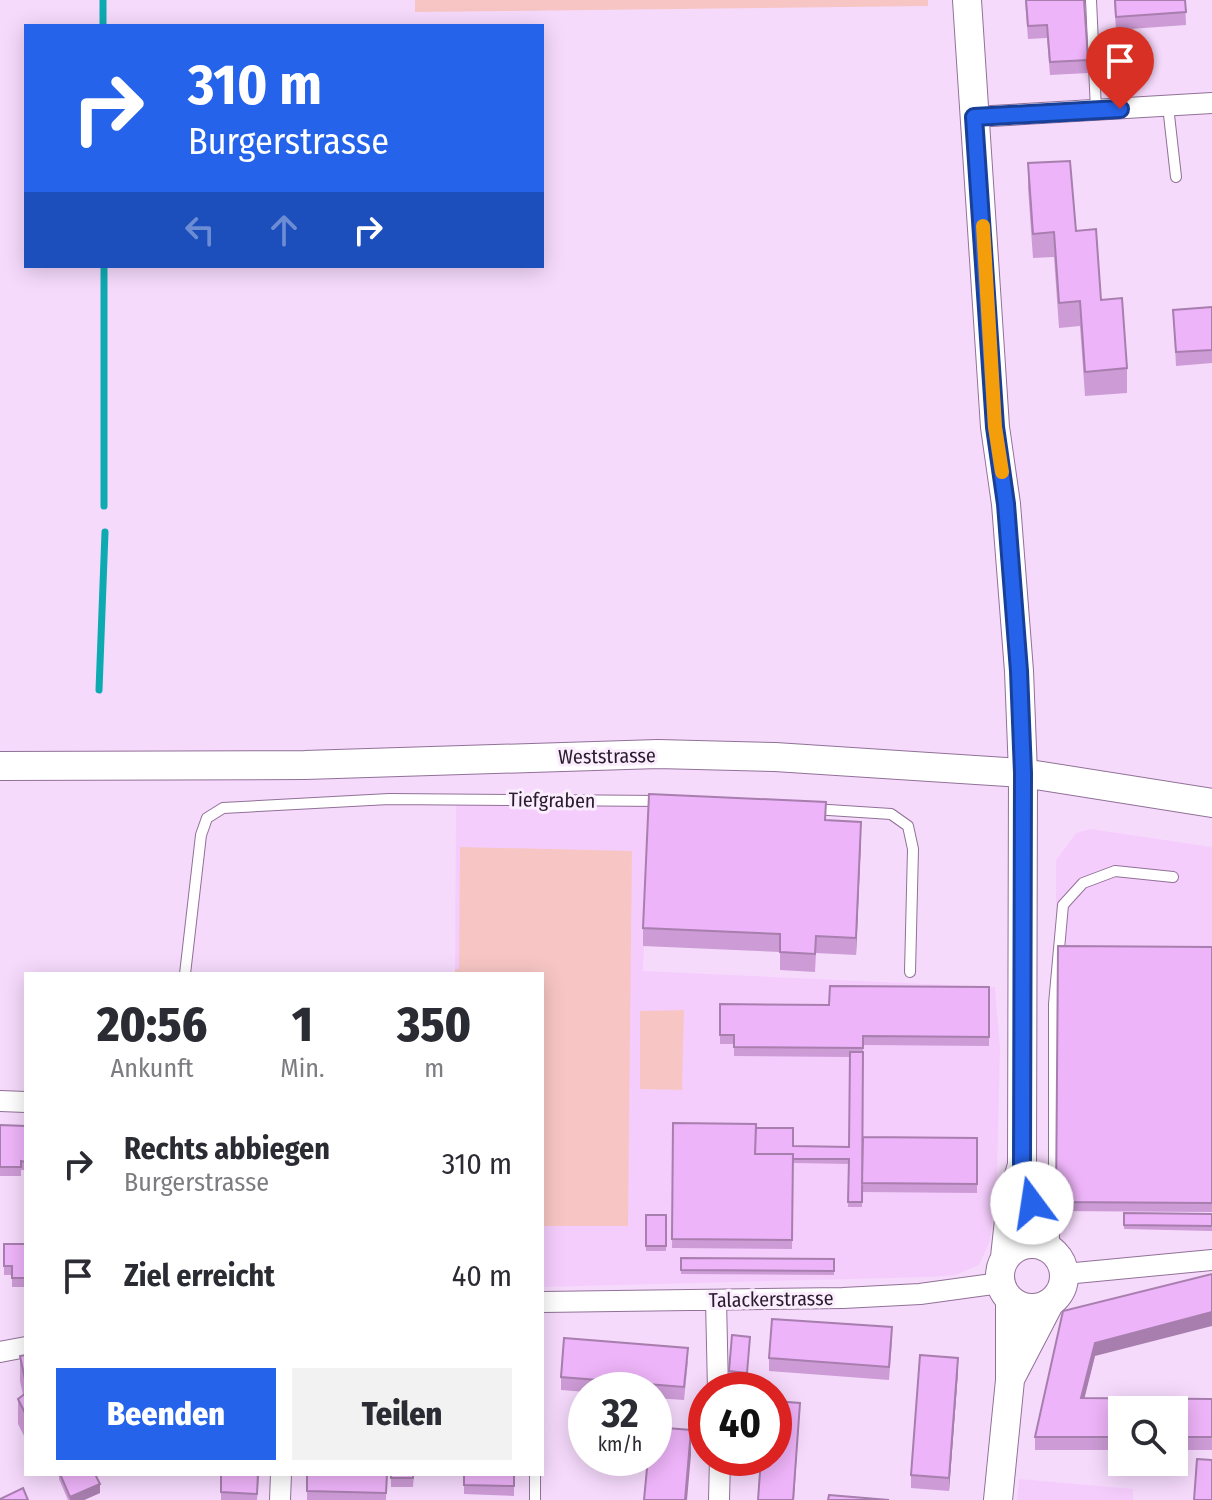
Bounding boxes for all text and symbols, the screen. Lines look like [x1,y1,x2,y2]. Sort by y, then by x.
pin [1086,27,1154,109]
icon: arrive [1098,39,1142,83]
text: 310 m [188,52,322,119]
icon: right [56,56,160,160]
text: Burgerstrasse [188,120,389,164]
icon: left [178,208,222,252]
icon: ahead [262,208,306,252]
icon: right [346,208,390,252]
street label: Weststrasse [558,743,656,769]
street label: Tiefgraben [508,787,596,813]
text: 20:56 [97,996,207,1054]
text: 1 [292,996,313,1054]
text: 350 [397,996,471,1054]
text: Ankunft [111,1053,194,1084]
text: Min. [280,1053,324,1084]
text: m [424,1053,444,1084]
text: Rechts abbiegen [124,1131,330,1167]
icon: right [56,1142,100,1186]
text: 310 m [442,1146,512,1182]
position arrow [990,1161,1074,1245]
text: Burgerstrasse [124,1167,269,1198]
icon: arrive [56,1254,100,1298]
text: Ziel erreicht [124,1258,275,1294]
text: 40 m [452,1258,512,1294]
street label: Talackerstrasse [708,1286,834,1312]
button: Beenden [56,1368,276,1460]
button: Teilen [292,1368,512,1460]
speed limit sign: 40 [688,1372,792,1476]
text: 32 [601,1390,639,1438]
map controls [1108,1396,1188,1476]
button: search [1108,1396,1188,1476]
text: km/h [598,1432,642,1456]

